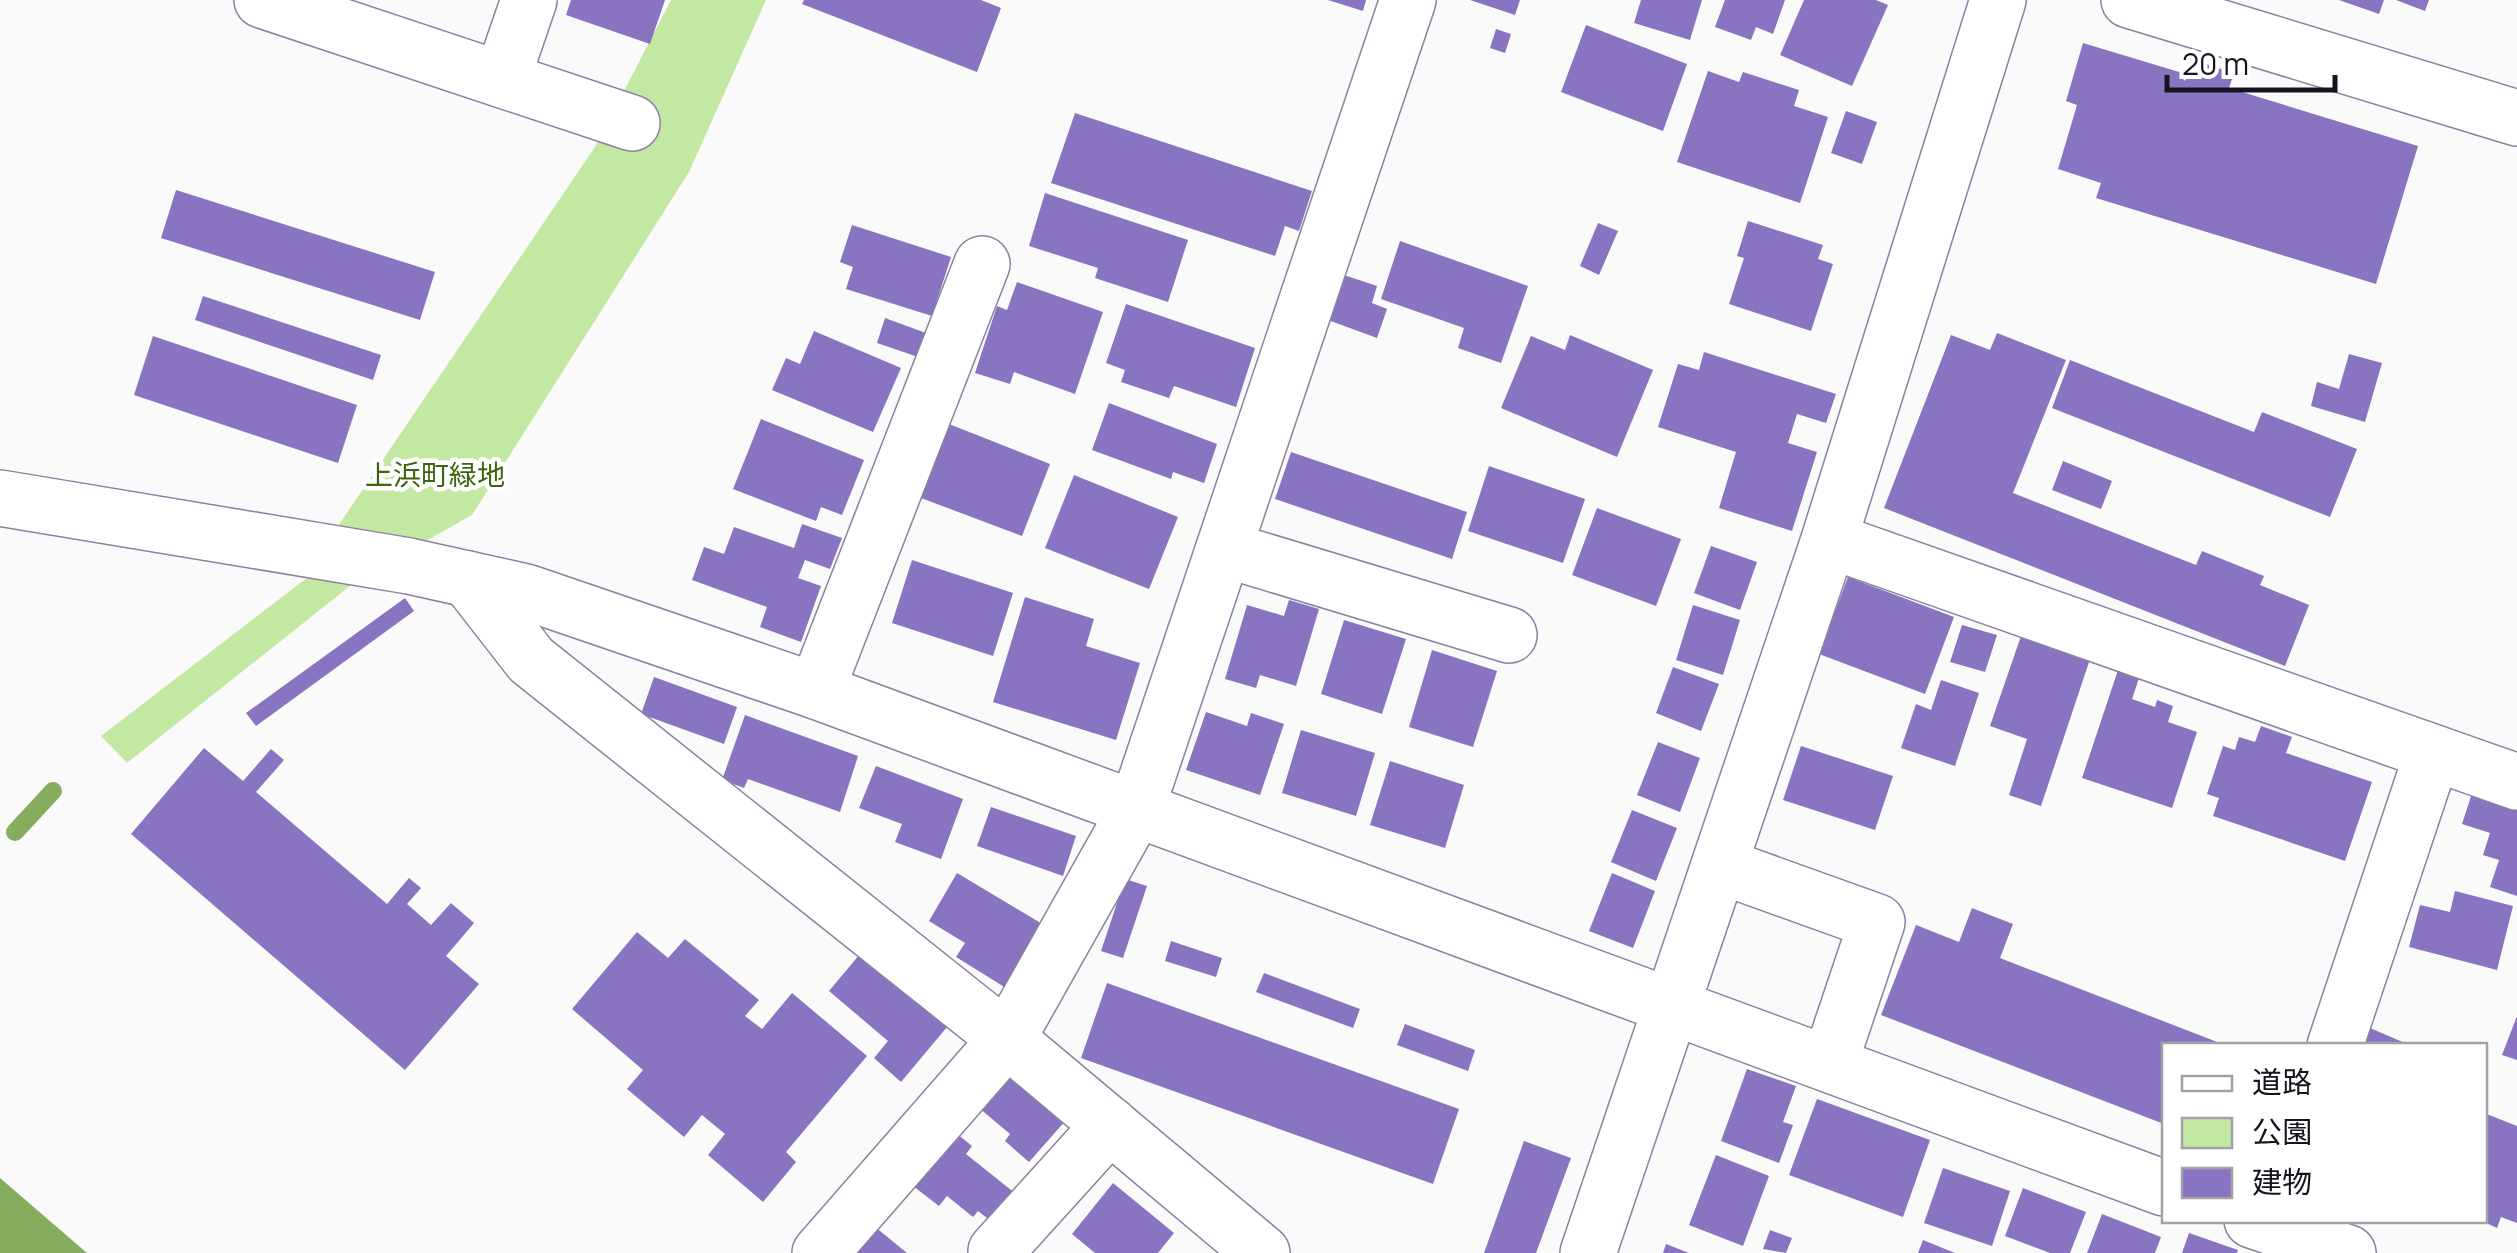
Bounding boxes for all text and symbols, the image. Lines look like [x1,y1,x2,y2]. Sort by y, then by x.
scale bar [2167,30,2334,92]
text: 20 m [2182,43,2249,84]
park label: 上浜町緑地 [365,455,505,493]
legend [2162,1043,2487,1223]
text: 道路 [2252,1061,2312,1102]
text: 公園 [2252,1111,2312,1152]
text: 建物 [2252,1161,2312,1202]

